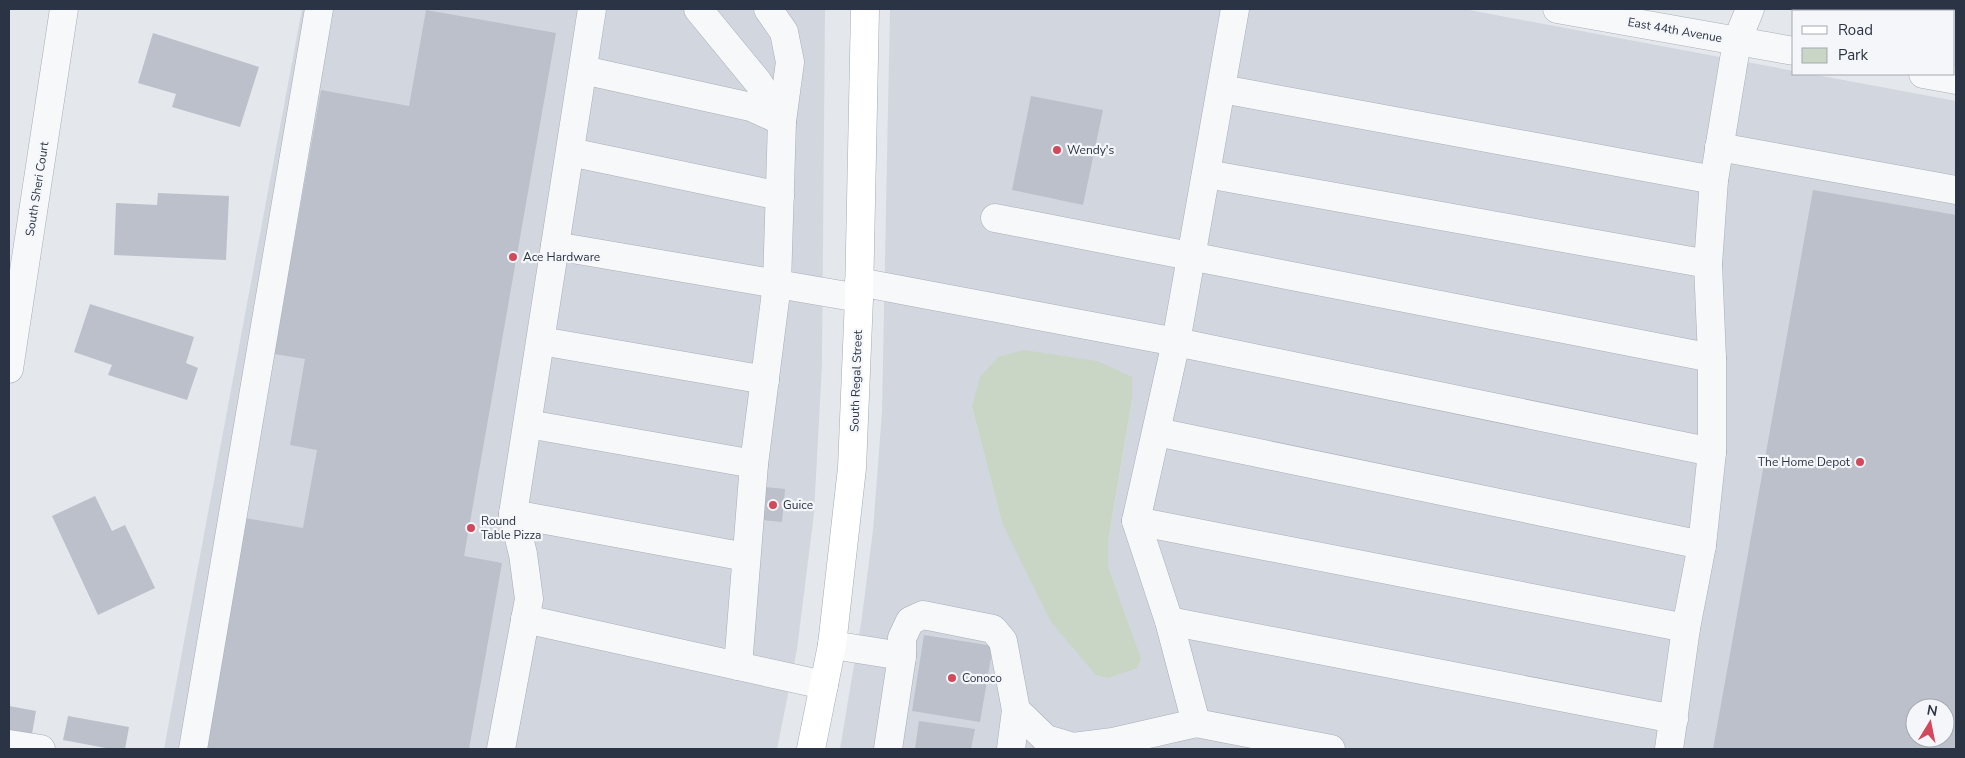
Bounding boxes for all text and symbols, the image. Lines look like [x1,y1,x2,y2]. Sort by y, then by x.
legend [1792,10,1955,75]
street label: East 44th Avenue [1627,14,1723,46]
text: Road [1838,20,1873,40]
text: Park [1838,45,1868,65]
street label: South Sheri Court [22,140,52,237]
place label: Wendy's [1067,142,1115,158]
marker: Wendy's [1051,144,1063,156]
place label: Ace Hardware [523,249,600,265]
marker: Ace Hardware [507,251,519,263]
street label: South Regal Street [846,329,866,432]
place label: The Home Depot [1758,454,1851,470]
marker: The Home Depot [1854,456,1866,468]
place label: Guice [783,497,813,513]
marker: Guice [767,499,779,511]
place label: Round Table Pizza [481,513,541,543]
marker: Round Table Pizza [465,522,477,534]
place label: Conoco [962,670,1002,686]
marker: Conoco [946,672,958,684]
north arrow [1905,698,1955,748]
text: N [1925,700,1939,721]

